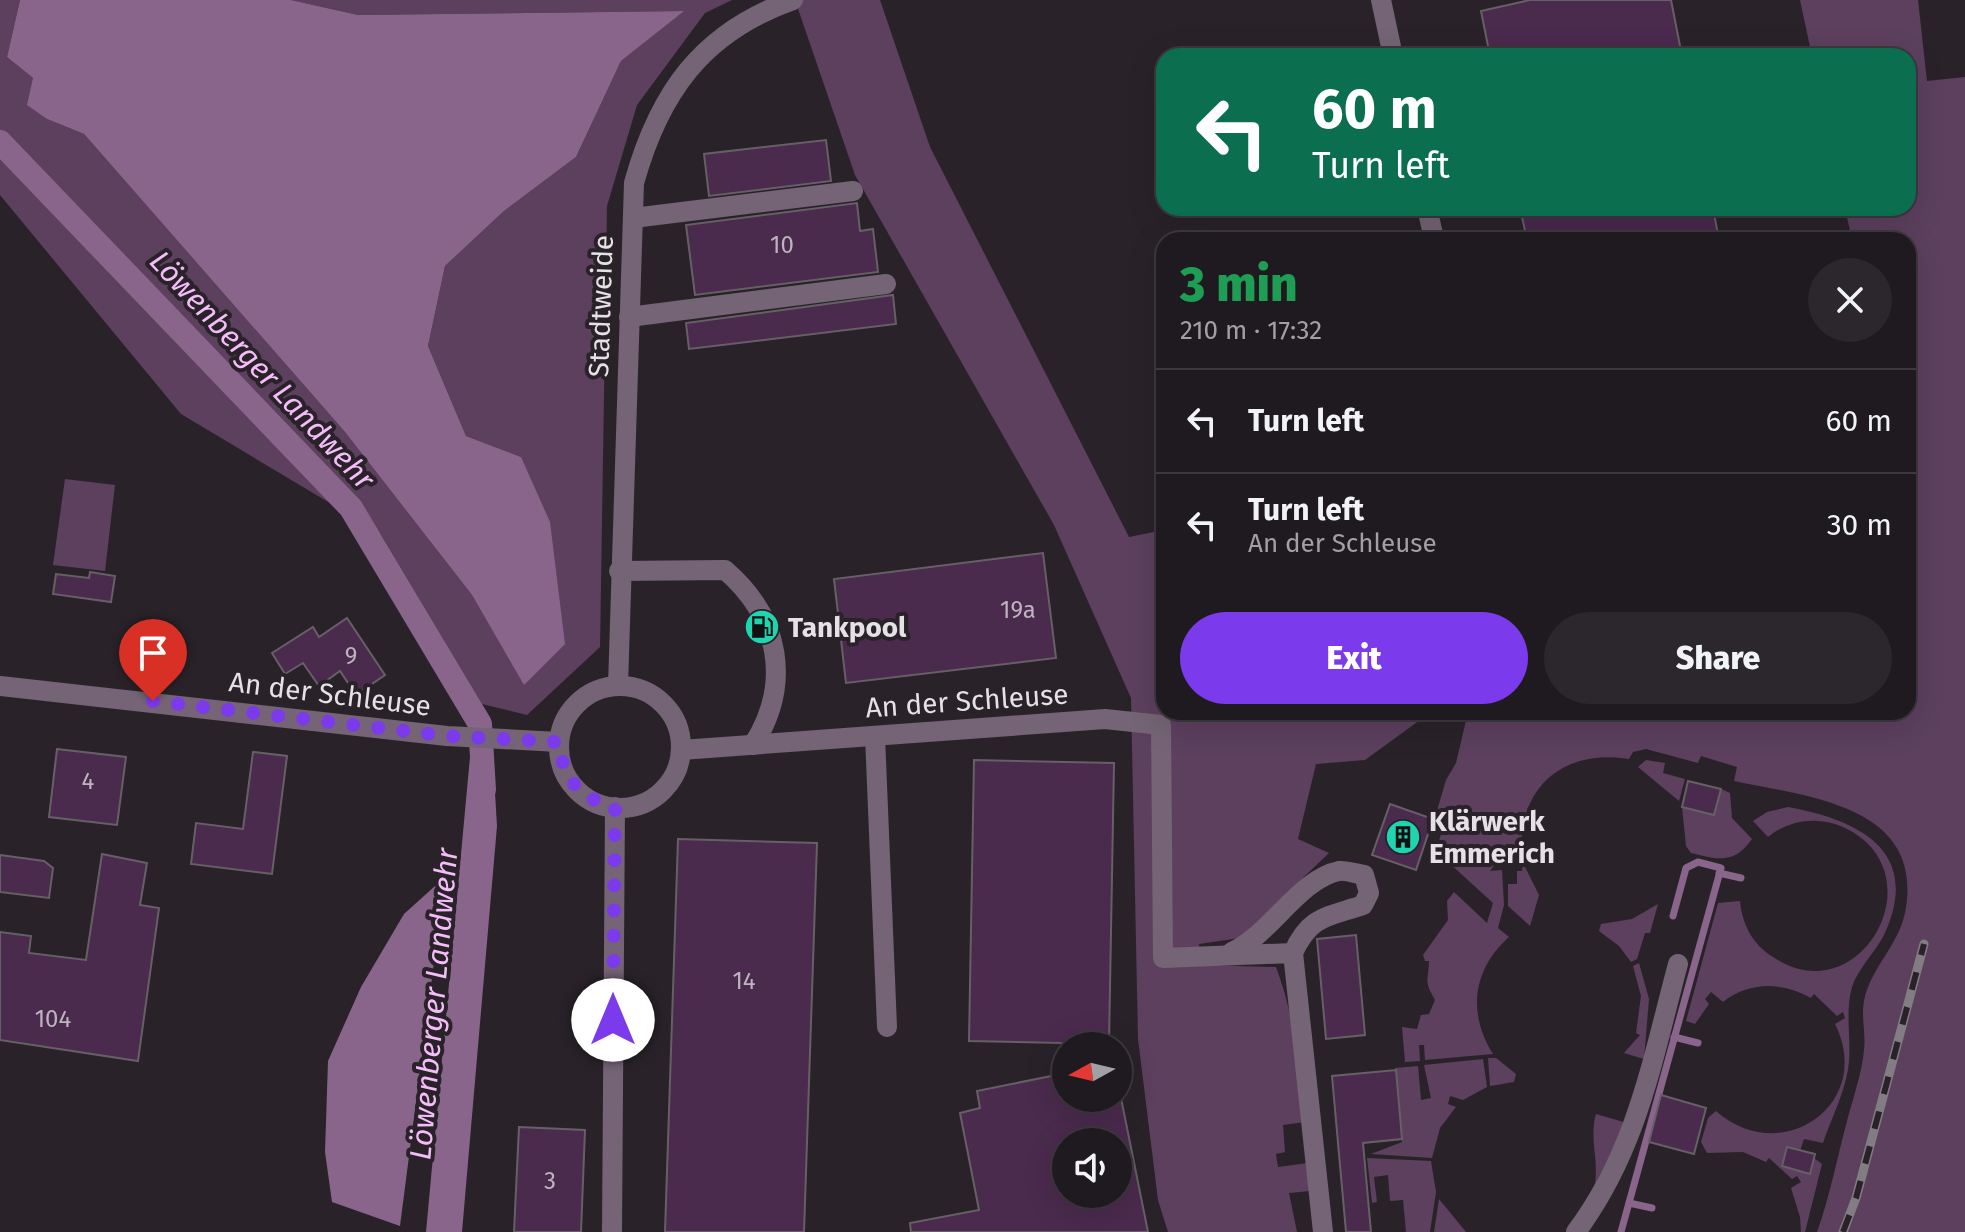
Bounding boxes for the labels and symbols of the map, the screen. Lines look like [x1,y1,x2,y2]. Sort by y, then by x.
house number: 10 [770,231,794,259]
street label: Stadtweide [582,234,620,378]
water label: Löwenberger Landwehr [142,243,383,498]
house number: 19a [1000,596,1036,624]
fuel station icon: Tankpool [743,608,781,646]
place label: Tankpool [788,611,907,644]
pin [119,619,187,701]
house number: 9 [345,642,357,670]
street label: An der Schleuse [227,665,433,723]
street label: An der Schleuse [865,677,1069,725]
house number: 4 [82,767,95,795]
place label: Klärwerk Emmerich [1429,805,1555,870]
building icon: Klärwerk Emmerich [1384,818,1422,856]
water label: Löwenberger Landwehr [402,845,466,1161]
house number: 14 [732,967,756,995]
position arrow [571,978,655,1062]
house number: 104 [35,1005,72,1033]
north arrow [1052,1032,1132,1112]
house number: 3 [544,1167,556,1195]

